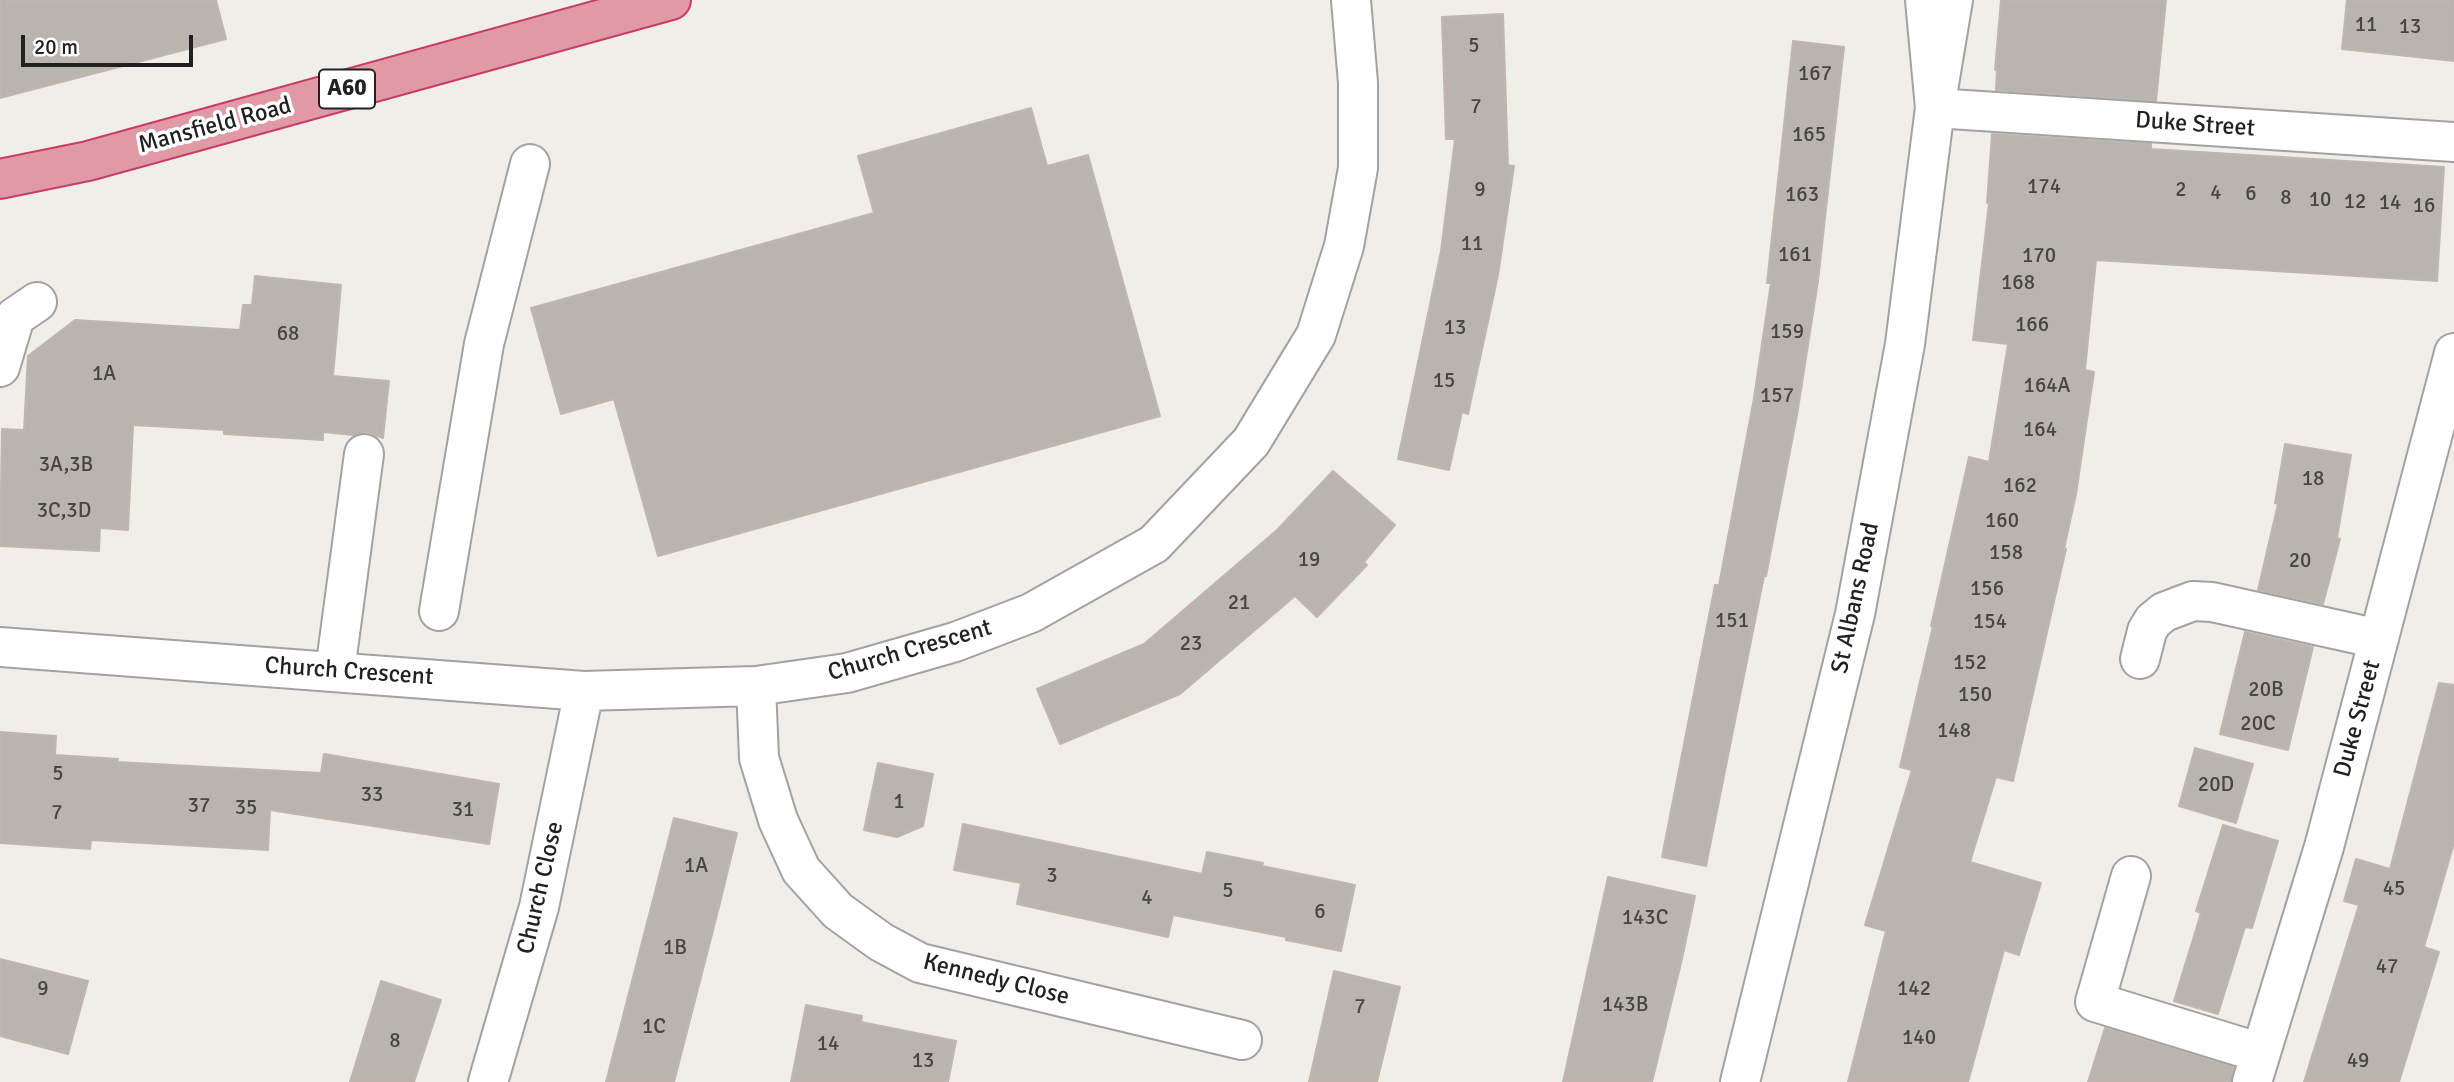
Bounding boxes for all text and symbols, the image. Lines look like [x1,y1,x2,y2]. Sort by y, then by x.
house number: 11 [2355,12,2377,38]
house number: 13 [2399,14,2421,40]
scale bar [24,21,196,65]
house number: 5 [1468,33,1480,59]
text: 20 m [34,34,78,60]
house number: 167 [1798,61,1832,87]
road number: A60 [319,69,375,108]
street label: Mansfield Road [135,92,295,160]
house number: 7 [1470,94,1482,120]
street label: Duke Street [2134,106,2256,144]
house number: 165 [1792,122,1826,148]
house number: 174 [2027,174,2061,200]
house number: 9 [1474,177,1486,203]
house number: 2 [2175,177,2187,203]
house number: 4 [2210,180,2222,206]
house number: 6 [2245,181,2257,207]
house number: 163 [1785,182,1819,208]
house number: 8 [2280,185,2292,211]
house number: 10 [2309,187,2331,213]
house number: 12 [2344,189,2366,215]
house number: 14 [2379,190,2401,216]
house number: 16 [2413,193,2435,219]
house number: 11 [1461,231,1483,257]
house number: 161 [1778,242,1812,268]
house number: 170 [2022,243,2056,269]
house number: 168 [2001,270,2035,296]
house number: 166 [2015,312,2049,338]
house number: 13 [1444,315,1466,341]
house number: 159 [1770,319,1804,345]
house number: 68 [277,321,299,347]
house number: 1A [92,361,116,387]
house number: 15 [1433,368,1455,394]
house number: 164A [2024,373,2070,399]
house number: 157 [1760,383,1794,409]
house number: 164 [2023,417,2057,443]
house number: 3A,3B [39,452,93,478]
house number: 18 [2302,466,2324,492]
house number: 162 [2003,473,2037,499]
house number: 3C,3D [37,498,91,524]
house number: 160 [1985,508,2019,534]
street label: St Albans Road [1826,520,1886,676]
house number: 158 [1989,540,2023,566]
house number: 19 [1298,547,1320,573]
house number: 20 [2289,548,2311,574]
house number: 156 [1970,576,2004,602]
house number: 21 [1228,590,1250,616]
house number: 151 [1715,608,1749,634]
house number: 154 [1973,609,2007,635]
street label: Church Crescent [825,614,995,688]
house number: 23 [1180,631,1202,657]
house number: 152 [1953,650,1987,676]
street label: Church Crescent [264,652,434,692]
street label: Duke Street [2329,657,2387,781]
house number: 20B [2248,677,2284,703]
house number: 150 [1958,682,1992,708]
house number: 20C [2240,711,2276,737]
house number: 148 [1937,718,1971,744]
house number: 5 [52,761,64,787]
house number: 20D [2198,772,2234,798]
house number: 33 [361,782,383,808]
house number: 1 [893,789,905,815]
house number: 37 [188,793,210,819]
house number: 35 [235,795,257,821]
house number: 31 [452,797,474,823]
house number: 7 [51,800,63,826]
street label: Church Close [512,819,570,957]
house number: 1A [684,853,708,879]
house number: 3 [1046,863,1058,889]
house number: 45 [2383,876,2405,902]
house number: 5 [1222,878,1234,904]
house number: 4 [1141,885,1153,911]
house number: 6 [1314,899,1326,925]
house number: 143C [1622,905,1668,931]
house number: 1B [663,935,687,961]
street label: Kennedy Close [920,948,1072,1012]
house number: 47 [2376,954,2398,980]
house number: 9 [37,976,49,1002]
house number: 142 [1897,976,1931,1002]
house number: 143B [1602,992,1648,1018]
house number: 7 [1354,994,1366,1020]
house number: 1C [642,1014,666,1040]
house number: 140 [1902,1025,1936,1051]
house number: 8 [389,1028,401,1054]
house number: 14 [817,1031,839,1057]
house number: 13 [912,1048,934,1074]
house number: 49 [2347,1048,2369,1074]

